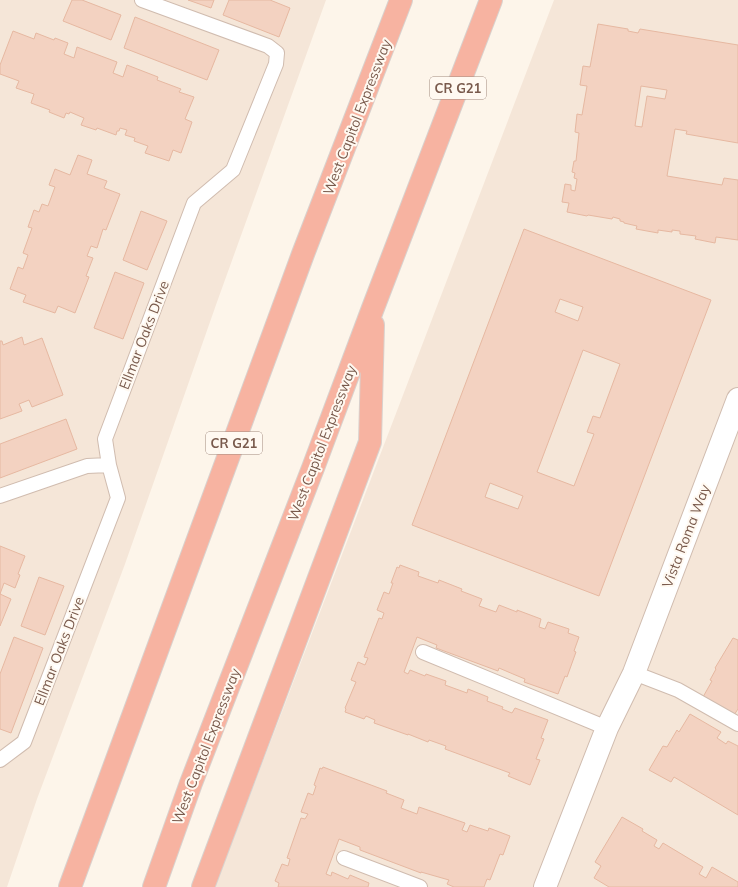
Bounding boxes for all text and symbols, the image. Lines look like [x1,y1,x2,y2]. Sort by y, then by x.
street label: West Capitol Expressway [319,36,395,197]
road number: CR G21 [430,77,486,99]
street label: Ellmar Oaks Drive [115,278,173,392]
street label: West Capitol Expressway [284,362,360,523]
road number: CR G21 [206,432,262,454]
street label: Vista Roma Way [658,481,714,590]
street label: Ellmar Oaks Drive [30,594,88,708]
street label: West Capitol Expressway [168,665,244,826]

